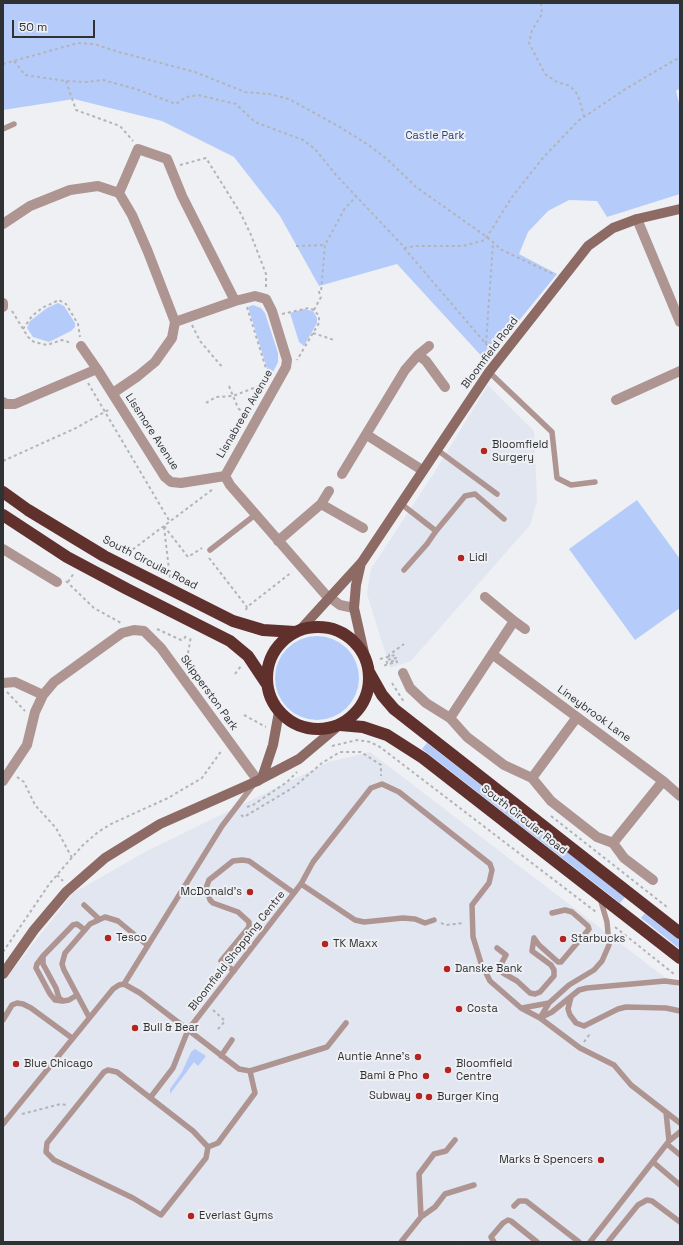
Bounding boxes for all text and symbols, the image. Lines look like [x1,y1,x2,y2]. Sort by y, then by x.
scale bar [14,12,97,38]
text: 50 m [19,19,47,35]
park label: Castle Park [406,129,464,143]
street label: Bloomfield Road [459,315,521,391]
street label: Lisnabreen Avenue [214,367,276,461]
street label: Lissmore Avenue [122,391,182,473]
place label: Bloomfield Surgery [492,438,548,464]
marker: Bloomfield Surgery [479,446,489,456]
street label: South Circular Road [100,533,200,593]
place label: Lidl [469,551,487,565]
marker: Lidl [456,553,466,563]
street label: Skipperston Park [177,653,241,733]
street label: Lineybrook Lane [555,683,633,745]
street label: South Circular Road [479,783,569,857]
place label: McDonald's [180,885,242,899]
marker: McDonald's [245,887,255,897]
street label: Bloomfield Shopping Centre [186,888,288,1014]
place label: Tesco [116,931,147,945]
place label: Starbucks [571,932,625,946]
marker: Tesco [103,933,113,943]
marker: Starbucks [558,934,568,944]
place label: TK Maxx [333,937,378,951]
marker: TK Maxx [320,939,330,949]
place label: Danske Bank [455,962,522,976]
marker: Danske Bank [442,964,452,974]
place label: Costa [467,1002,498,1016]
marker: Costa [454,1004,464,1014]
place label: Bull & Bear [143,1021,199,1035]
marker: Bull & Bear [130,1023,140,1033]
place label: Auntie Anne's [338,1050,410,1064]
marker: Auntie Anne's [413,1052,423,1062]
place label: Blue Chicago [24,1057,93,1071]
place label: Bloomfield Centre [456,1057,512,1083]
marker: Blue Chicago [11,1059,21,1069]
marker: Bloomfield Centre [443,1065,453,1075]
place label: Bami & Pho [360,1069,418,1083]
marker: Bami & Pho [421,1071,431,1081]
place label: Subway [369,1089,411,1103]
place label: Burger King [437,1090,499,1104]
marker: Subway [414,1091,424,1101]
marker: Burger King [424,1092,434,1102]
place label: Marks & Spencers [499,1153,593,1167]
marker: Marks & Spencers [596,1155,606,1165]
place label: Everlast Gyms [199,1209,273,1223]
marker: Everlast Gyms [186,1211,196,1221]

